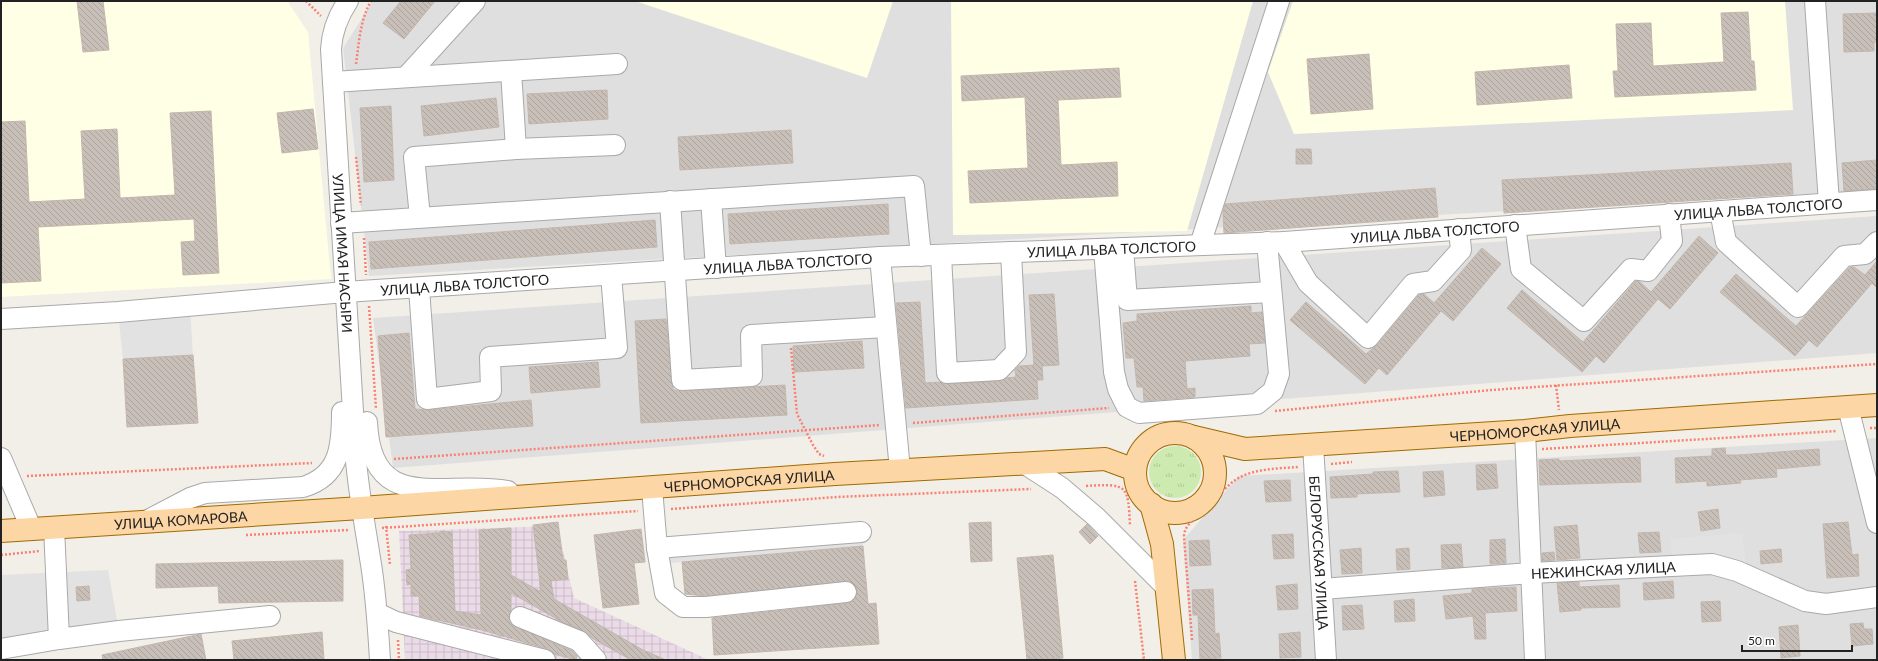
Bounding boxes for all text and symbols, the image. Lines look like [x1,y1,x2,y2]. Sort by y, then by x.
street label: УЛИЦА ИМАЯ НАСЫРИ [330,173,357,333]
street label: УЛИЦА ЛЬВА ТОЛСТОГО [1673,194,1843,223]
street label: УЛИЦА ЛЬВА ТОЛСТОГО [1350,217,1520,246]
street label: УЛИЦА ЛЬВА ТОЛСТОГО [1027,237,1196,260]
street label: УЛИЦА ЛЬВА ТОЛСТОГО [703,249,873,277]
street label: УЛИЦА ЛЬВА ТОЛСТОГО [380,270,550,298]
street label: ЧЕРНОМОРСКАЯ УЛИЦА [1449,414,1621,444]
street label: ЧЕРНОМОРСКАЯ УЛИЦА [664,466,836,495]
street label: БЕЛОРУССКАЯ УЛИЦА [1306,475,1333,631]
street label: УЛИЦА КОМАРОВА [114,507,248,532]
street label: НЕЖИНСКАЯ УЛИЦА [1530,557,1677,581]
scale bar [1742,627,1852,653]
text: 50 m [1748,633,1775,648]

